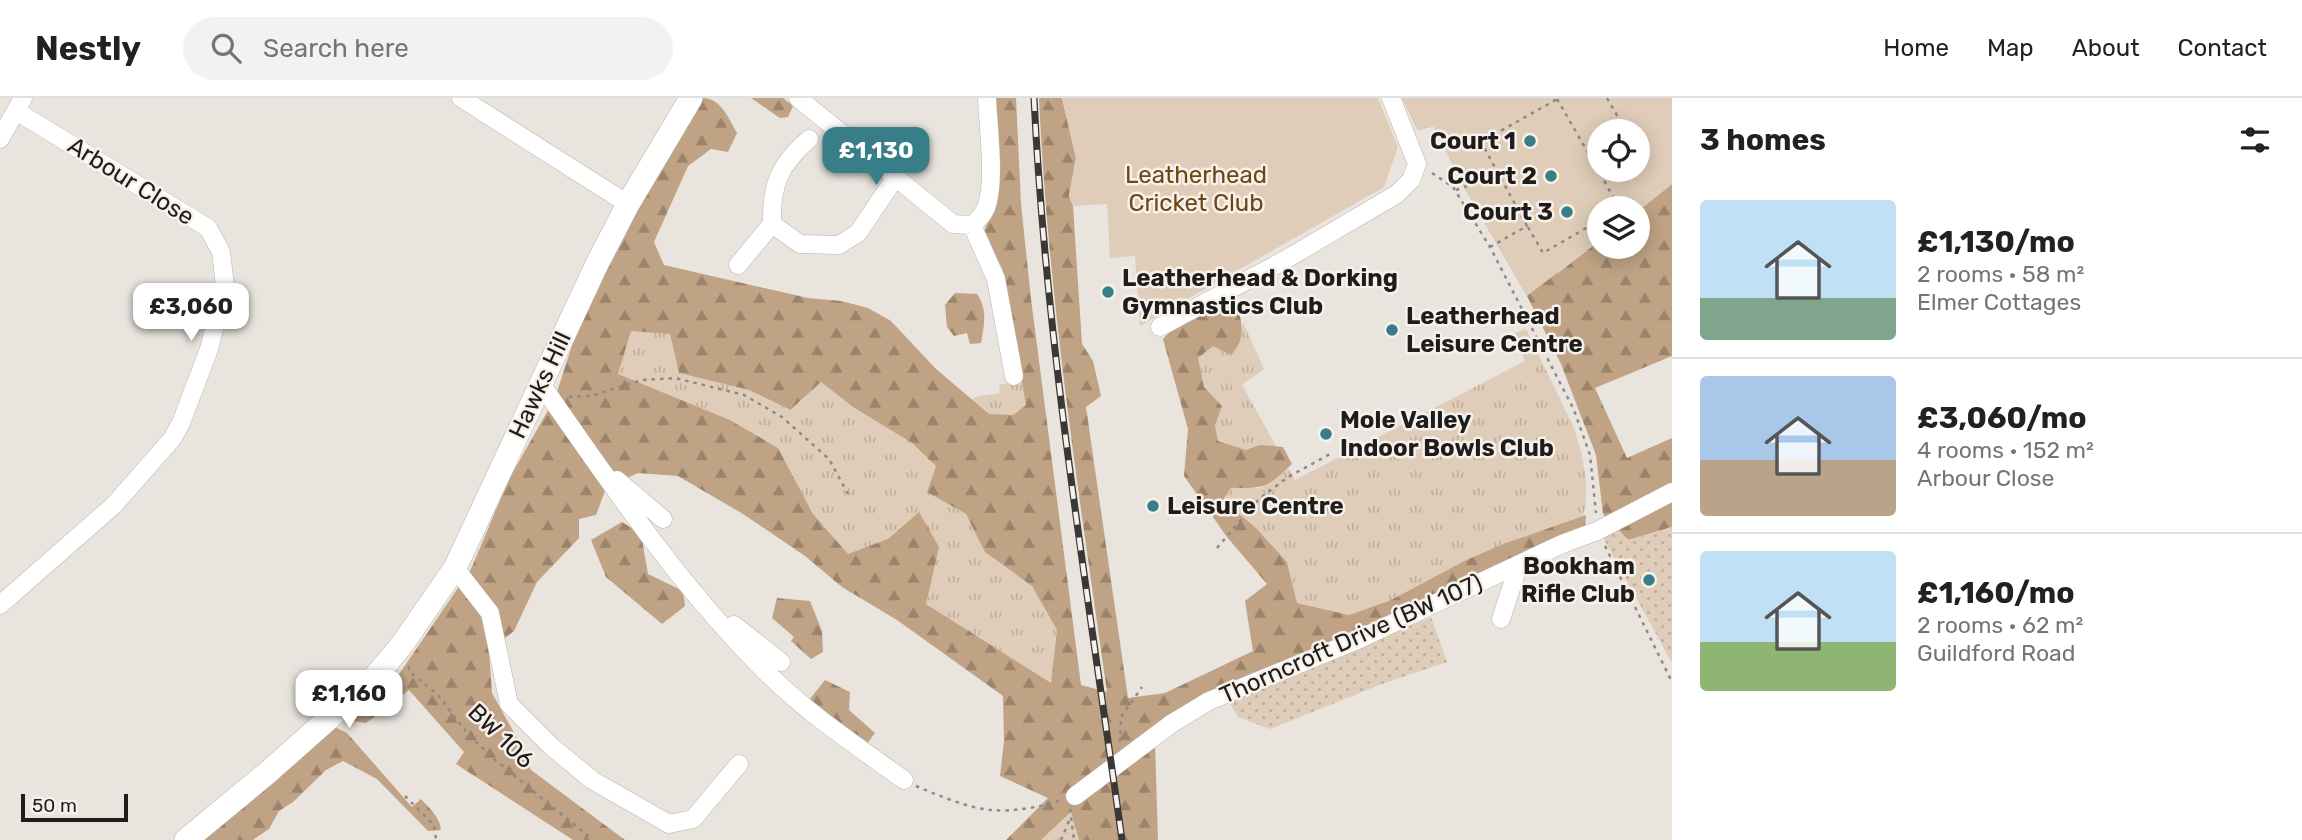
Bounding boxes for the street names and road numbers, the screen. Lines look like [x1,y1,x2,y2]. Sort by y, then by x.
street label: Arbour Close [63,131,199,231]
street label: Hawks Hill [503,327,577,443]
street label: Thorncroft Drive (BW 107) [1215,568,1487,710]
street label: BW 106 [462,698,540,774]

